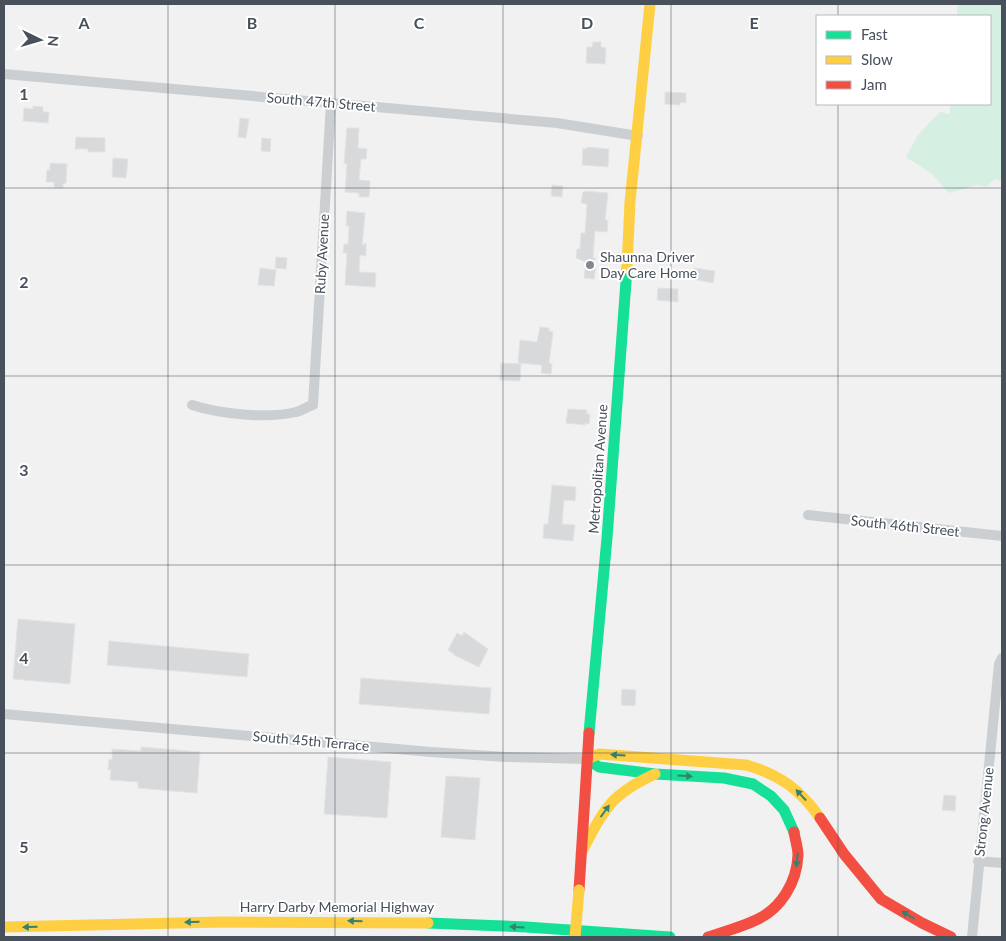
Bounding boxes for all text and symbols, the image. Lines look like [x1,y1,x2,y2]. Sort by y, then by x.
text: A [77,13,90,32]
text: B [247,13,257,32]
text: C [414,13,425,32]
text: D [581,13,593,32]
text: E [749,13,759,32]
north arrow [15,15,65,65]
legend [816,15,991,105]
text: Fast [861,25,888,43]
text: N [45,35,62,47]
text: Slow [861,50,893,68]
text: Jam [861,75,887,93]
text: 1 [19,84,29,103]
street label: South 47th Street [266,88,376,115]
street label: Ruby Avenue [311,213,332,295]
place label: Shaunna Driver Day Care Home [600,248,697,281]
marker: Shaunna Driver Day Care Home [584,259,596,271]
text: 2 [19,272,29,291]
street label: Metropolitan Avenue [585,404,611,534]
text: 3 [19,460,29,479]
street label: South 46th Street [850,511,960,540]
text: 4 [19,648,29,667]
street label: South 45th Terrace [252,727,370,754]
one-way arrow [609,751,625,759]
street label: Strong Avenue [970,767,997,857]
one-way arrow [677,772,693,780]
one-way arrow [795,790,807,802]
one-way arrow [600,805,611,818]
text: 5 [19,837,29,856]
one-way arrow [793,853,801,869]
street label: Harry Darby Memorial Highway [240,898,435,915]
one-way arrow [902,910,915,919]
one-way arrow [346,917,362,925]
one-way arrow [184,918,200,926]
one-way arrow [21,923,37,931]
one-way arrow [509,923,525,931]

